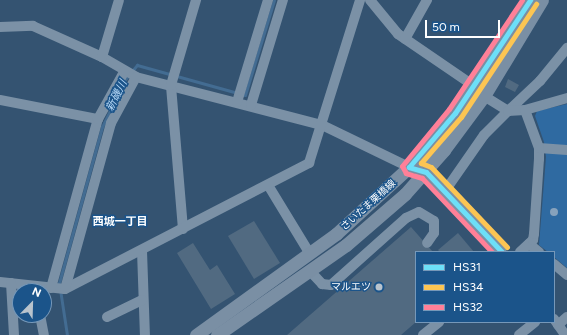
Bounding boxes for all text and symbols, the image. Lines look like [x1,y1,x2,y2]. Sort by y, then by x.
scale bar [427,12,502,38]
text: 50 m [432,20,460,34]
water label: 新磯川 [104,78,130,114]
street label: さいたま栗橋線 [338,177,398,233]
district label: 西城一丁目 [93,215,147,229]
legend [415,251,555,323]
text: HS31 [453,260,481,274]
text: HS34 [453,280,483,294]
place label: マルエツ [331,281,371,293]
marker: マルエツ [374,282,384,292]
north arrow [12,283,52,323]
text: N [30,285,43,300]
text: HS32 [453,300,483,314]

